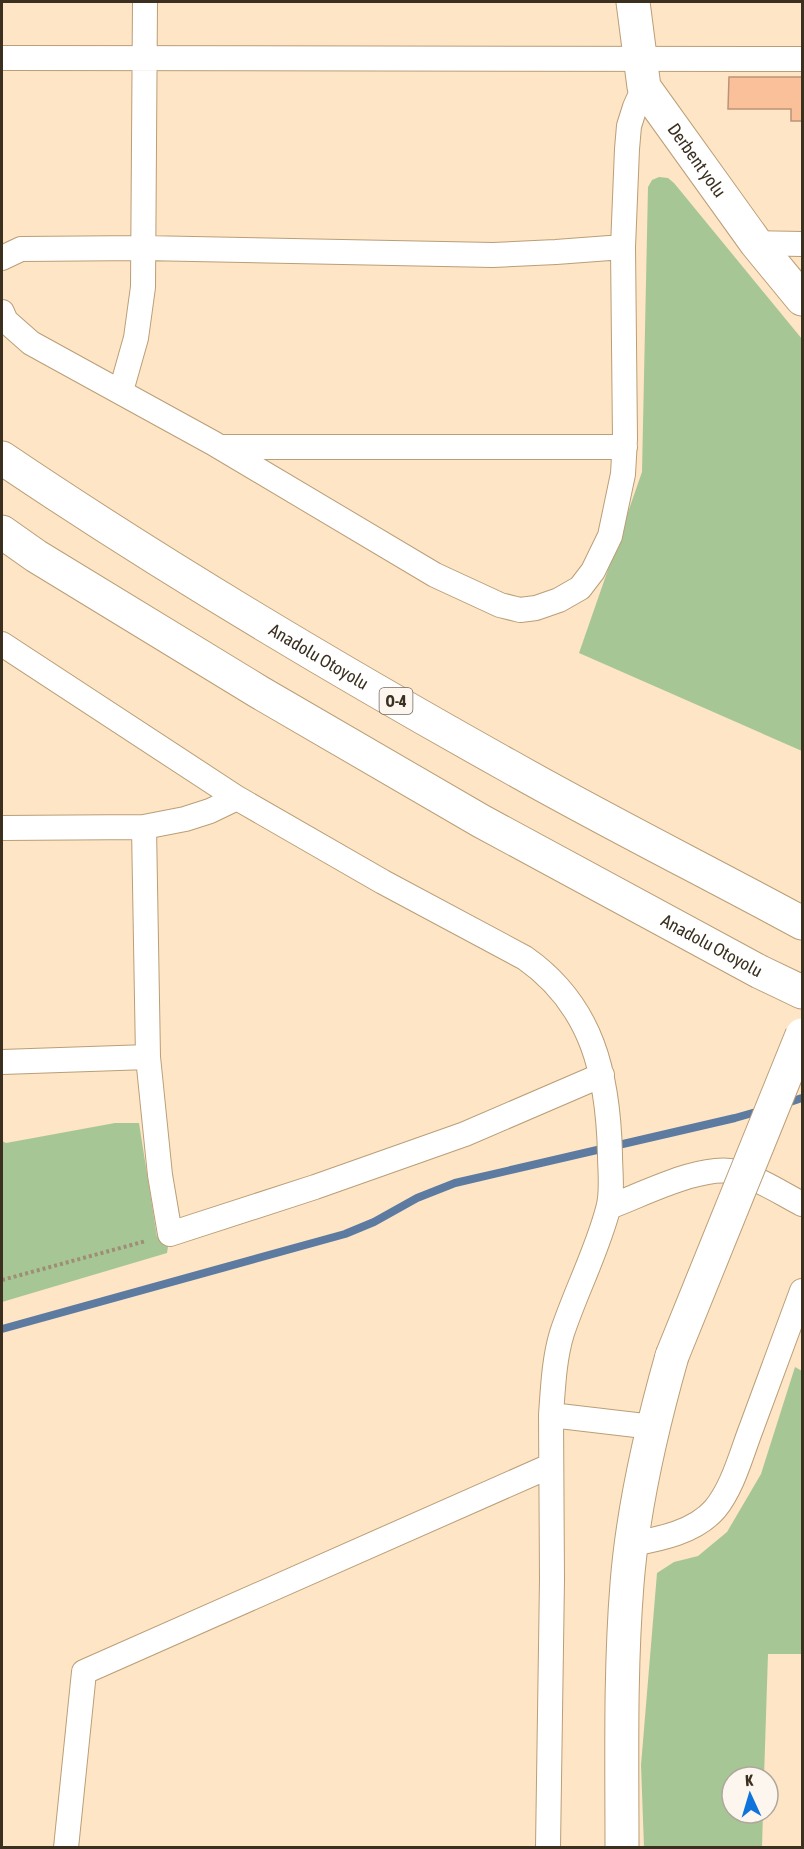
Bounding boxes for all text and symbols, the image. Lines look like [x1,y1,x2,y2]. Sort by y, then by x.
street label: Derbent yolu [663,119,731,201]
street label: Anadolu Otoyolu [265,619,372,694]
road number: O-4 [380,688,412,714]
street label: Anadolu Otoyolu [658,910,766,981]
north arrow [720,1765,780,1825]
text: K [744,1771,754,1789]

